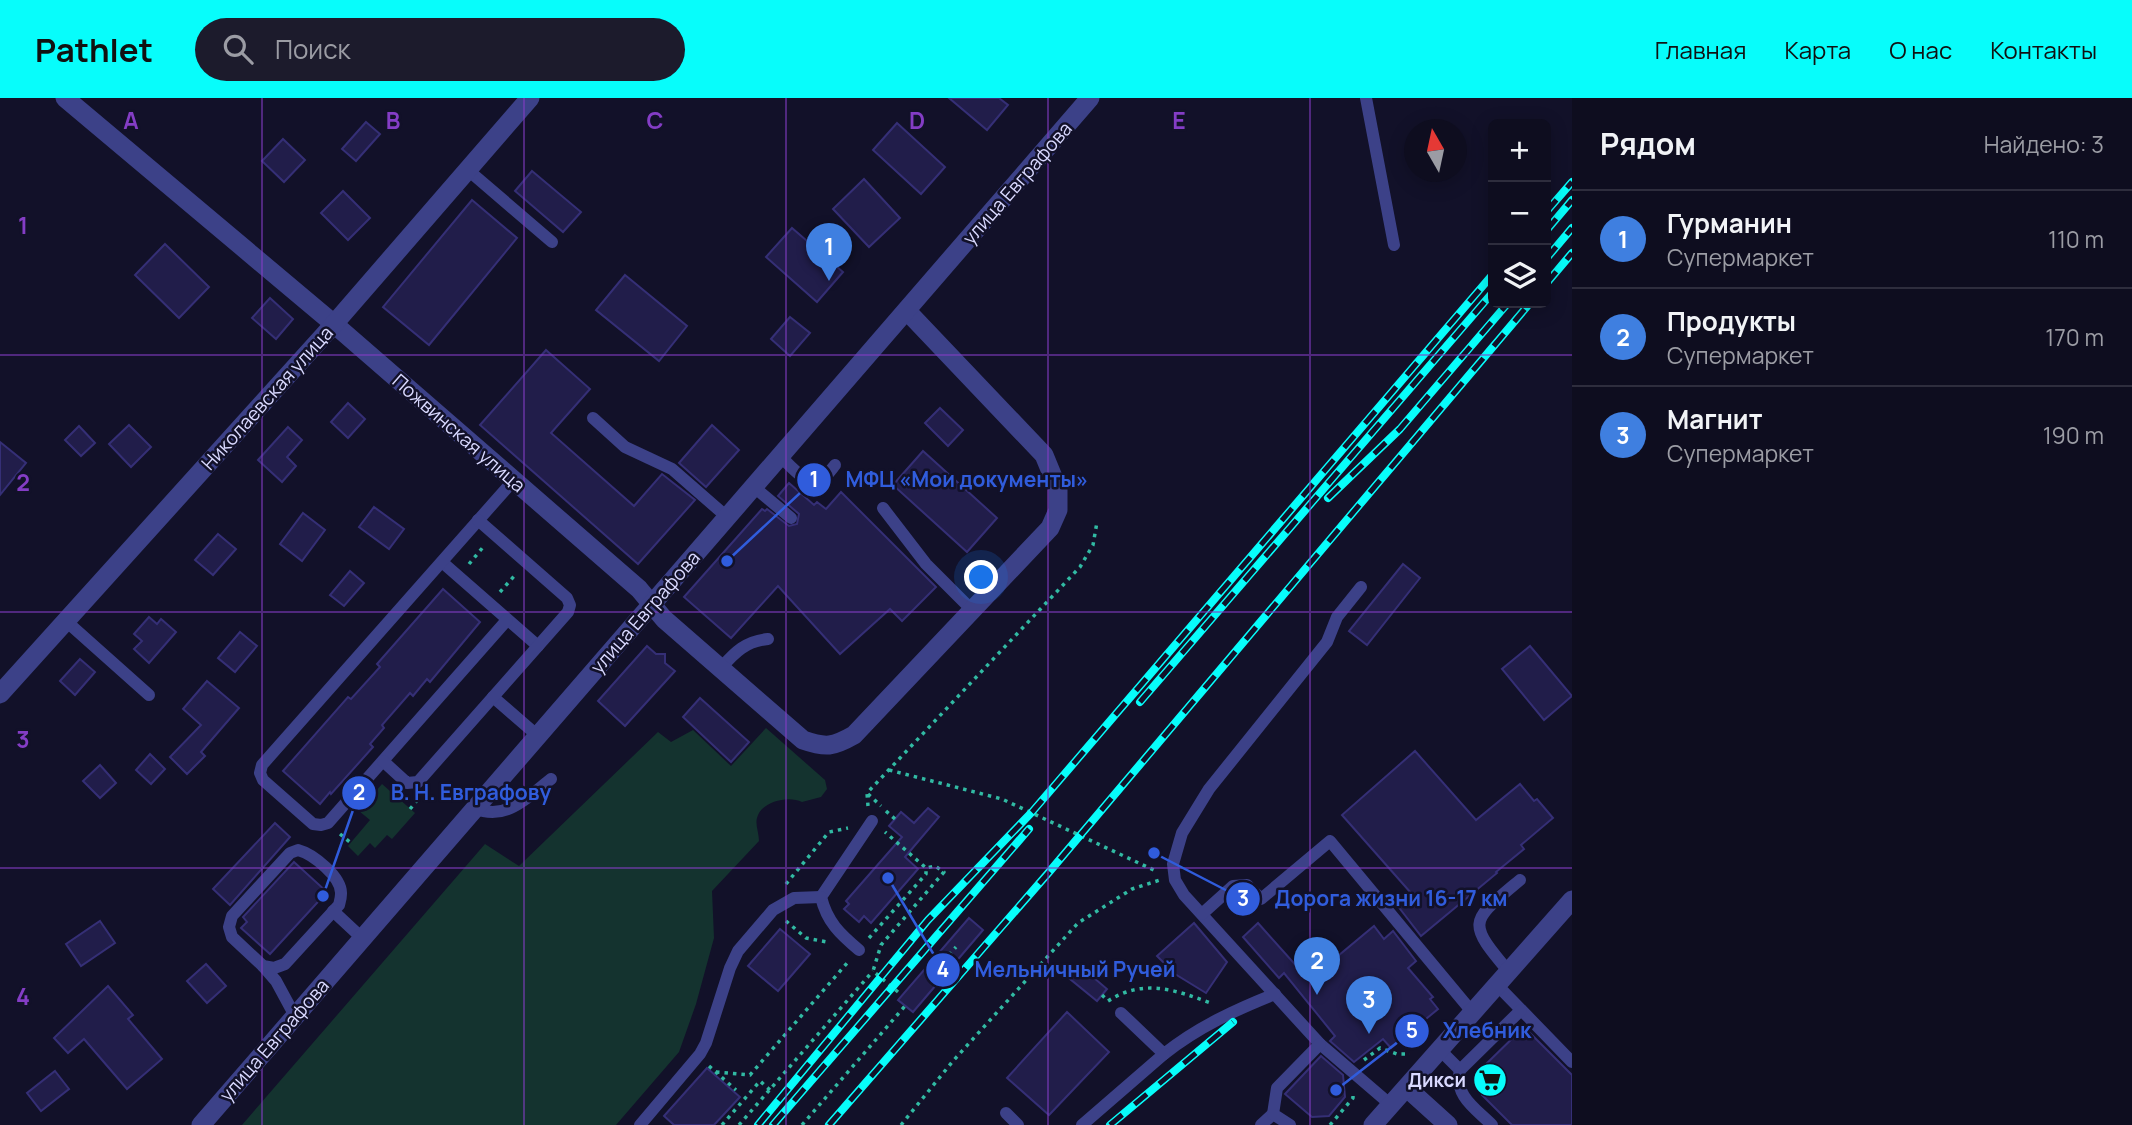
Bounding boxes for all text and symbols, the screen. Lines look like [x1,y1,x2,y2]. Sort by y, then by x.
search box [195,18,685,81]
text: Pathlet [35,27,153,72]
icon: search [219,30,257,68]
text: Поиск [275,31,350,67]
text: Главная [1655,33,1746,66]
text: Карта [1784,33,1851,66]
text: О нас [1889,33,1952,66]
text: Контакты [1990,33,2097,66]
text: A [123,104,139,136]
text: B [386,104,400,136]
text: C [647,104,664,136]
text: D [909,104,925,136]
text: E [1172,104,1186,136]
street label: улица Евграфова [956,116,1078,250]
north arrow [1404,119,1467,182]
map controls [1488,119,1551,308]
button: + [1488,119,1551,182]
text: Рядом [1600,123,1696,164]
text: Найдено: 3 [1984,128,2104,160]
button: − [1488,182,1551,245]
text: Гурманин [1667,205,1792,241]
text: 1 [18,209,28,241]
pin: 1 [806,223,852,281]
text: 1 [1618,223,1628,255]
text: 110 m [2048,223,2104,255]
text: Супермаркет [1667,241,1814,273]
button: layers [1488,245,1551,308]
text: Продукты [1667,303,1796,339]
street label: Николаевская улица [195,320,339,476]
text: 2 [1616,321,1630,353]
text: 170 m [2045,321,2104,353]
text: Супермаркет [1667,339,1814,371]
street label: Пожвинская улица [387,368,531,498]
text: Магнит [1667,401,1763,437]
text: 3 [1616,419,1630,451]
text: 190 m [2043,419,2104,451]
text: Супермаркет [1667,437,1814,469]
callout: МФЦ «Мои документы» [796,459,1102,501]
text: 1 [809,465,819,493]
text: МФЦ «Мои документы» [846,465,1088,493]
text: 2 [16,466,30,498]
street label: улица Евграфова [584,545,706,679]
your location [964,560,998,594]
text: 3 [16,723,30,755]
callout: В. Н. Евграфову [342,772,565,814]
text: 2 [353,778,365,806]
text: В. Н. Евграфову [391,778,551,806]
callout: Дорога жизни 16-17 км [1226,878,1522,920]
text: 3 [1237,884,1249,912]
text: Дорога жизни 16-17 км [1275,884,1507,912]
pin: 2 [1294,937,1340,995]
callout: Мельничный Ручей [925,949,1189,991]
text: 4 [937,955,949,983]
text: Мельничный Ручей [974,955,1176,983]
street label: улица Евграфова [213,973,335,1107]
pin: 3 [1346,976,1392,1034]
text: 4 [16,980,30,1012]
callout: Хлебник [1394,1010,1546,1052]
text: 5 [1406,1016,1418,1044]
text: Хлебник [1443,1016,1532,1044]
supermarket icon: Дикси [1471,1061,1509,1099]
place label: Дикси [1408,1067,1466,1093]

